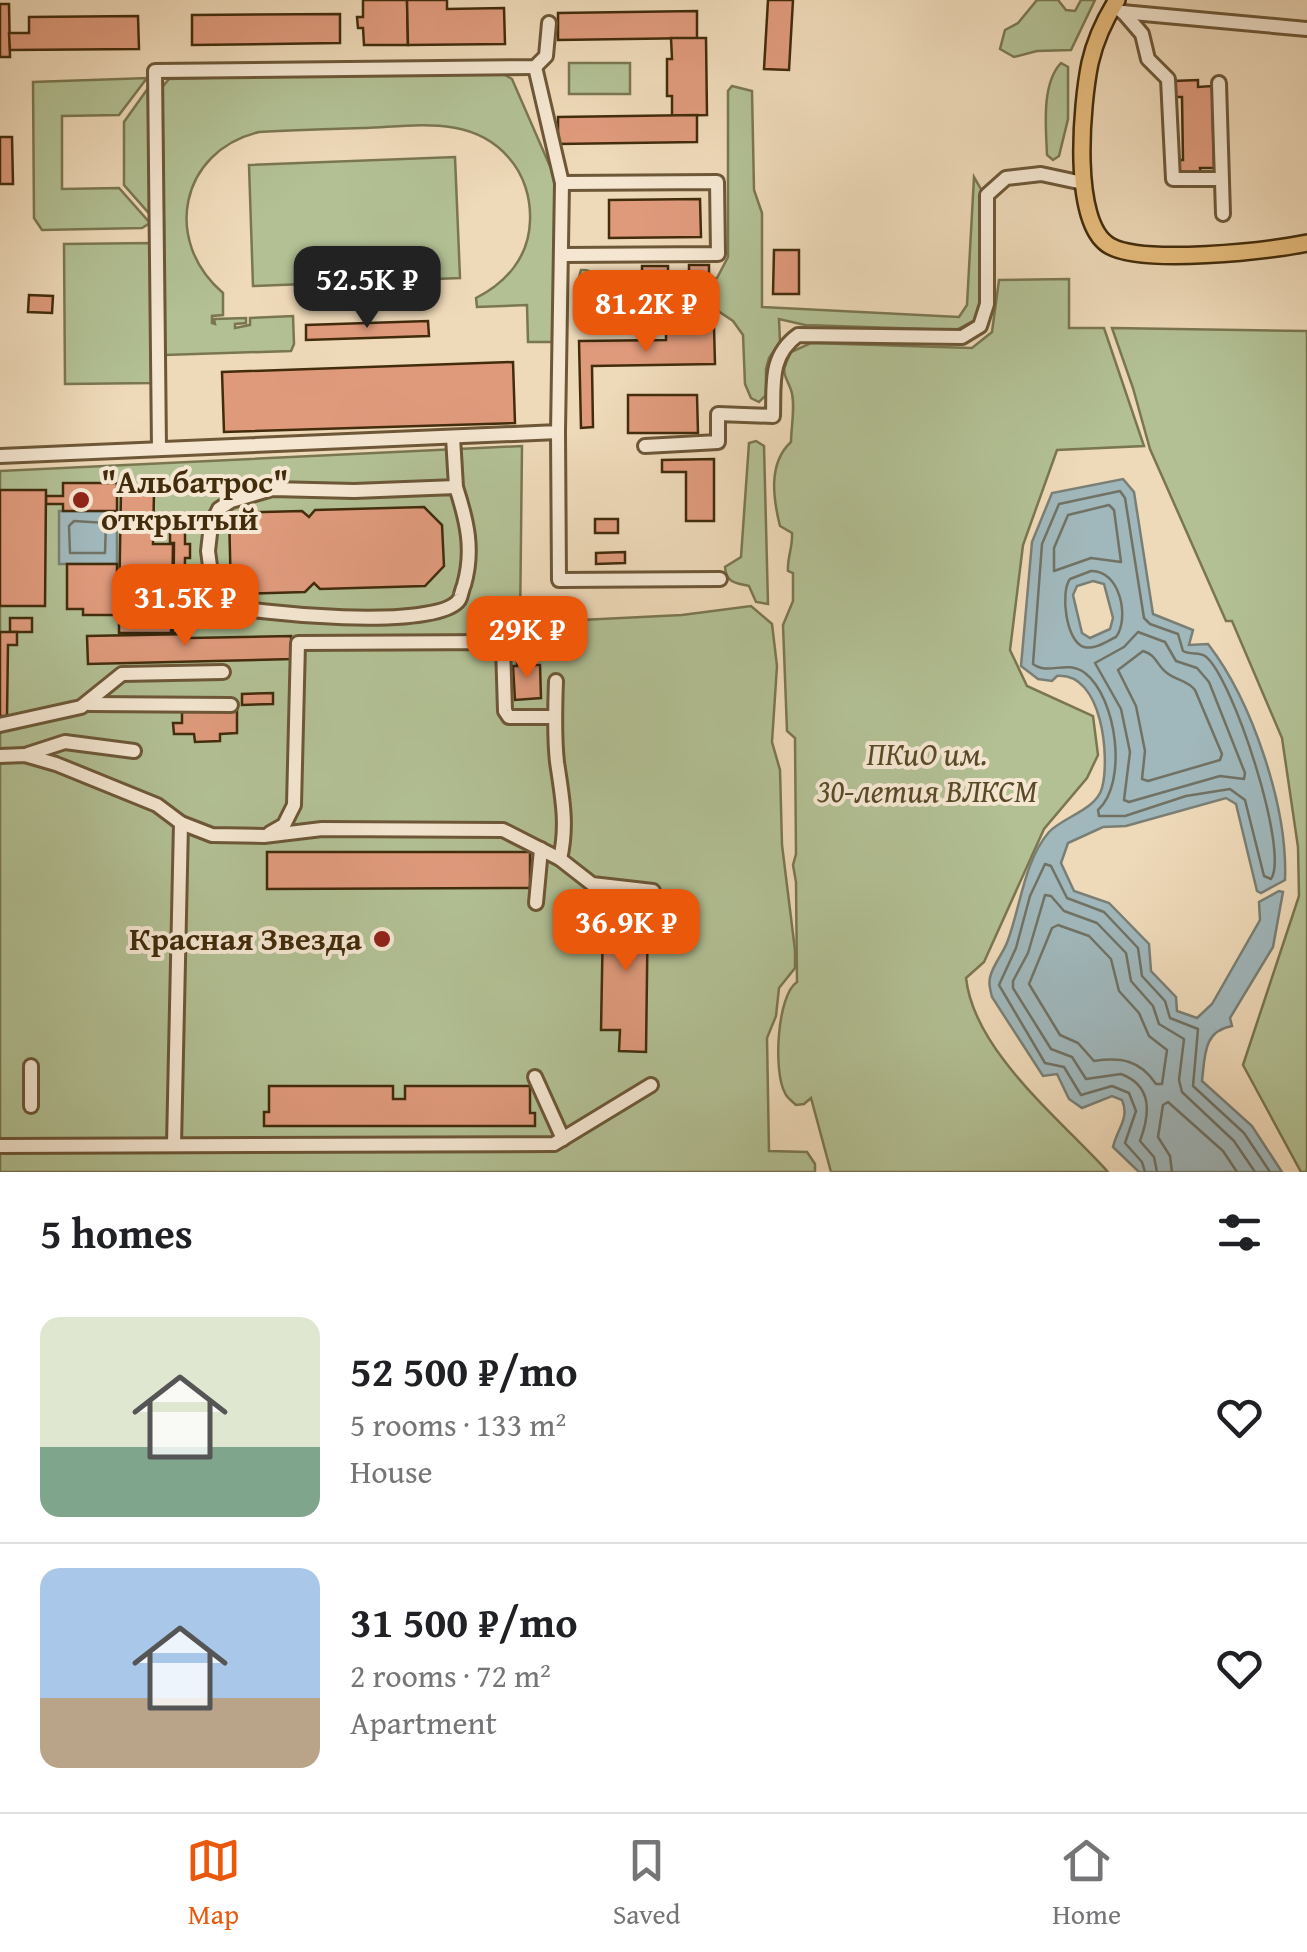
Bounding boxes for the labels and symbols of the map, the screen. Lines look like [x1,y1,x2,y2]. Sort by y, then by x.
pin: 52.5K ₽ [275,246,459,331]
pin: 81.2K ₽ [554,270,738,355]
place label: "Альбатрос" открытый [101,458,288,542]
marker: "Альбатрос" открытый [70,489,92,511]
pin: 31.5K ₽ [93,564,277,649]
pin: 29K ₽ [457,596,597,681]
park label: ПКиО им. 30-летия ВЛКСМ [816,730,1038,814]
pin: 36.9K ₽ [534,889,718,974]
place label: Красная Звезда [129,915,363,962]
marker: Красная Звезда [371,928,393,950]

